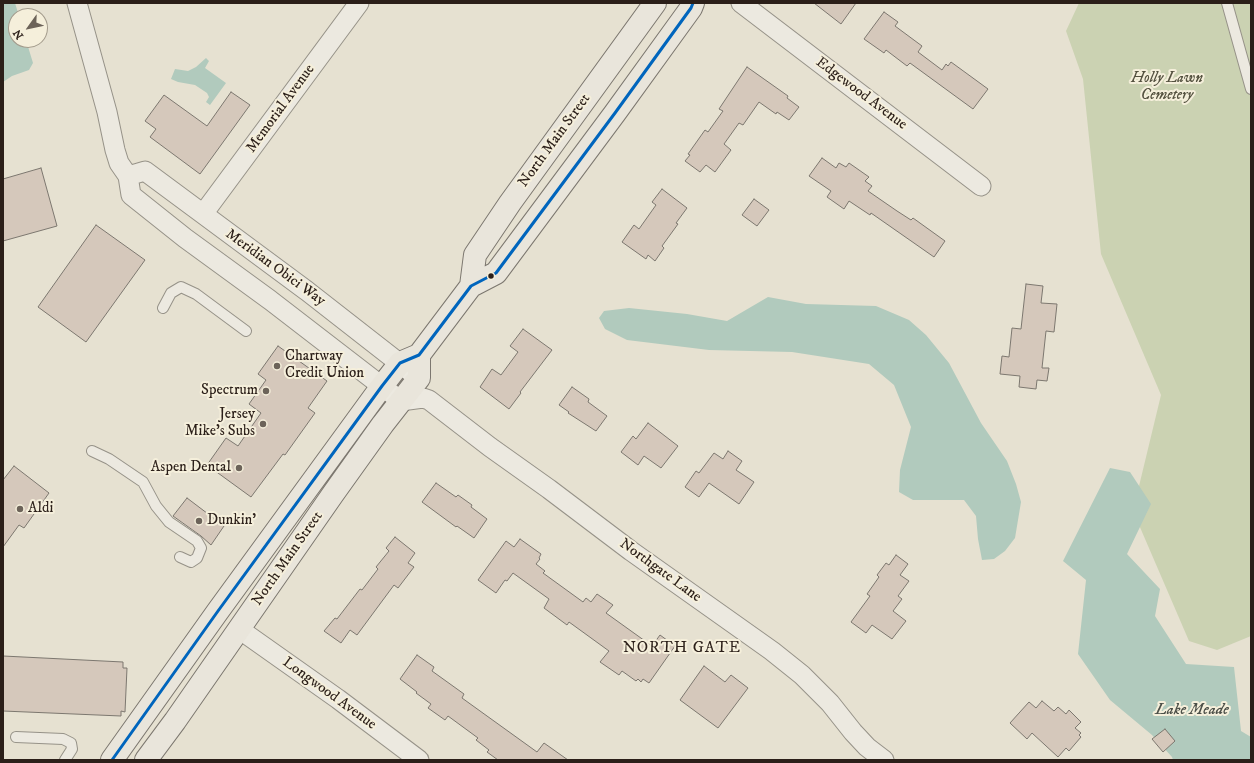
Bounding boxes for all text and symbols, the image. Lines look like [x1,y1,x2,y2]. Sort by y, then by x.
north arrow [8,8,48,48]
text: N [10,26,27,42]
street label: Edgewood Avenue [812,54,910,134]
street label: Memorial Avenue [243,61,319,157]
park label: Holly Lawn Cemetery [1131,70,1203,105]
street label: North Main Street [515,91,595,191]
street label: Meridian Obici Way [221,226,329,310]
unlabelled marker [486,271,496,281]
place label: Chartway Credit Union [285,348,364,383]
marker: Chartway Credit Union [272,361,282,371]
place label: Spectrum [201,382,258,400]
marker: Spectrum [261,386,271,396]
place label: Jersey Mike's Subs [185,406,255,441]
marker: Jersey Mike's Subs [258,419,268,429]
place label: Aspen Dental [151,459,231,477]
marker: Aspen Dental [234,463,244,473]
place label: Aldi [28,500,53,518]
marker: Aldi [15,504,25,514]
street label: North Main Street [249,508,327,610]
place label: Dunkin' [207,512,256,530]
marker: Dunkin' [194,516,204,526]
street label: Northgate Lane [616,535,704,607]
district label: NORTH GATE [623,639,741,659]
street label: Longwood Avenue [279,654,379,734]
water label: Lake Meade [1155,701,1229,721]

